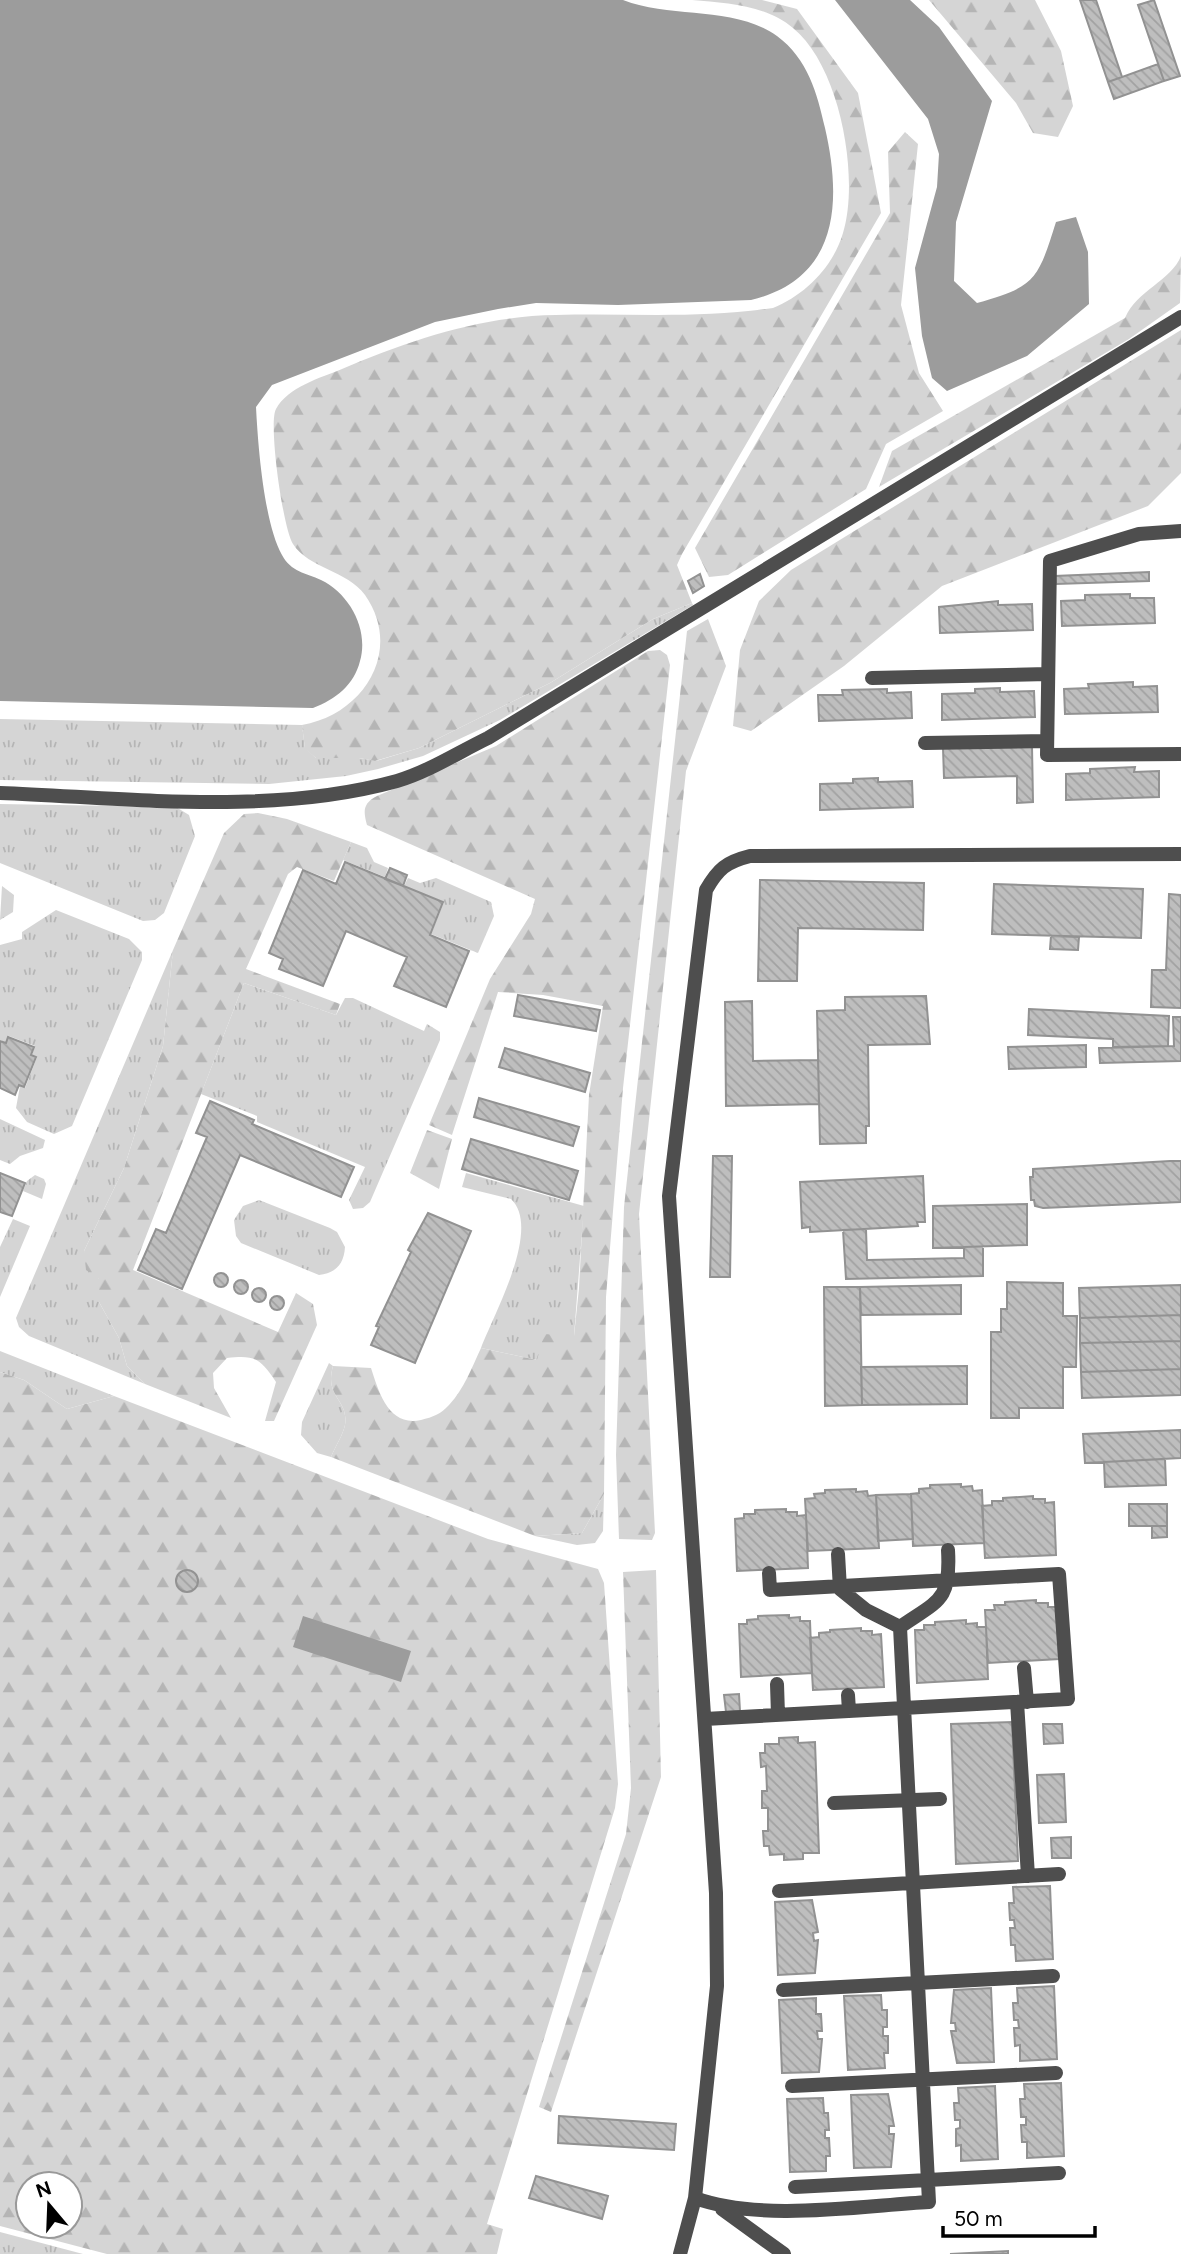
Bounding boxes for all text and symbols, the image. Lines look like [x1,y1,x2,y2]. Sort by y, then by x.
north arrow [14,2170,84,2240]
text: N [33,2176,54,2203]
scale bar [943,2194,1095,2238]
text: 50 m [954,2206,1003,2231]

